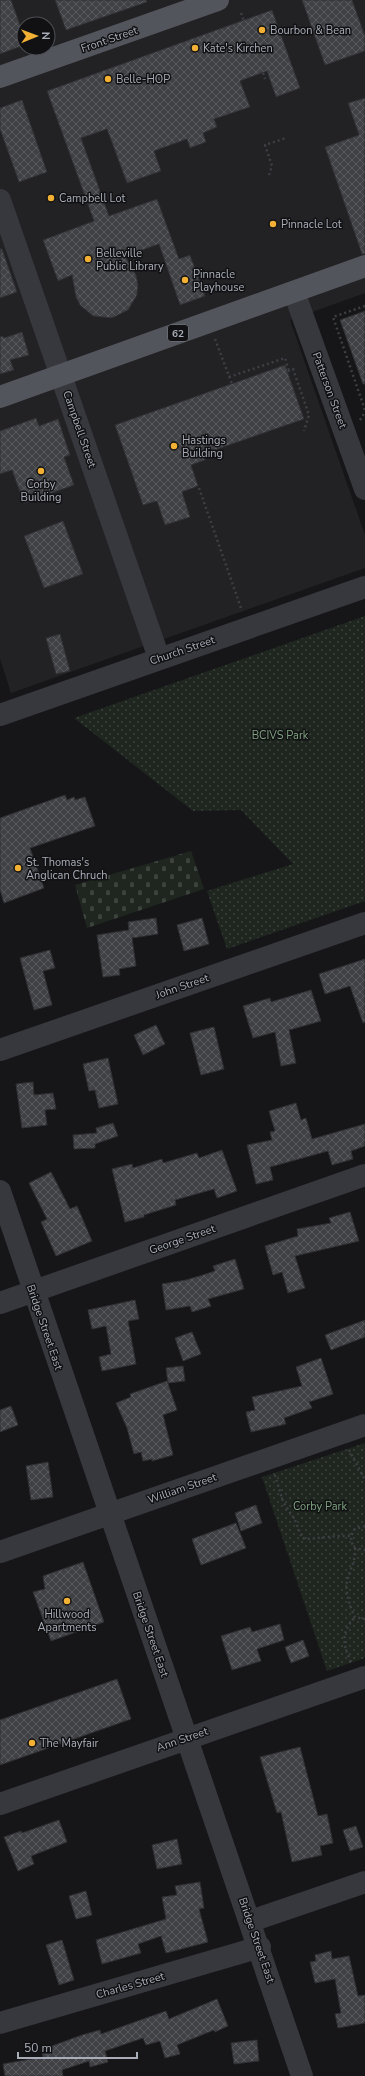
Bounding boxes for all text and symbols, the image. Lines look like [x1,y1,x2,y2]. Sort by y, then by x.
north arrow [16,16,56,56]
street label: Front Street [79,23,140,56]
place label: Bourbon & Bean [270,23,351,38]
marker: Bourbon & Bean [257,25,267,35]
text: N [38,32,53,40]
place label: Kate's Kirchen [203,41,273,56]
marker: Kate's Kirchen [190,43,200,53]
place label: Belle-HOP [116,72,170,87]
marker: Belle-HOP [103,74,113,84]
place label: Campbell Lot [59,191,125,206]
marker: Campbell Lot [46,193,56,203]
place label: Pinnacle Lot [281,217,342,232]
marker: Pinnacle Lot [268,219,278,229]
place label: Belleville Public Library [96,246,164,274]
marker: Belleville Public Library [83,254,93,264]
place label: Pinnacle Playhouse [193,267,244,295]
marker: Pinnacle Playhouse [180,275,190,285]
road number: 62 [168,325,188,341]
street label: Patterson Street [309,350,350,431]
street label: Campbell Street [59,389,100,470]
place label: Hastings Building [182,433,226,461]
marker: Hastings Building [169,441,179,451]
marker: Corby Building [36,466,46,476]
place label: Corby Building [20,477,62,505]
street label: Church Street [148,632,217,669]
park label: BCIVS Park [252,728,309,743]
place label: St. Thomas's Anglican Chruch [26,855,108,883]
marker: St. Thomas's Anglican Chruch [13,863,23,873]
street label: John Street [153,970,211,1003]
street label: George Street [147,1221,217,1258]
street label: Bridge Street East [23,1282,66,1372]
street label: William Street [146,1470,219,1507]
park label: Corby Park [293,1499,347,1514]
street label: Bridge Street East [129,1589,172,1679]
marker: Hillwood Apartments [62,1596,72,1606]
place label: Hillwood Apartments [38,1607,97,1635]
street label: Ann Street [154,1724,210,1755]
place label: The Mayfair [40,1736,98,1751]
marker: The Mayfair [27,1738,37,1748]
street label: Bridge Street East [235,1895,278,1985]
street label: Charles Street [94,1969,166,2002]
scale bar [18,2034,137,2060]
text: 50 m [24,2040,52,2056]

